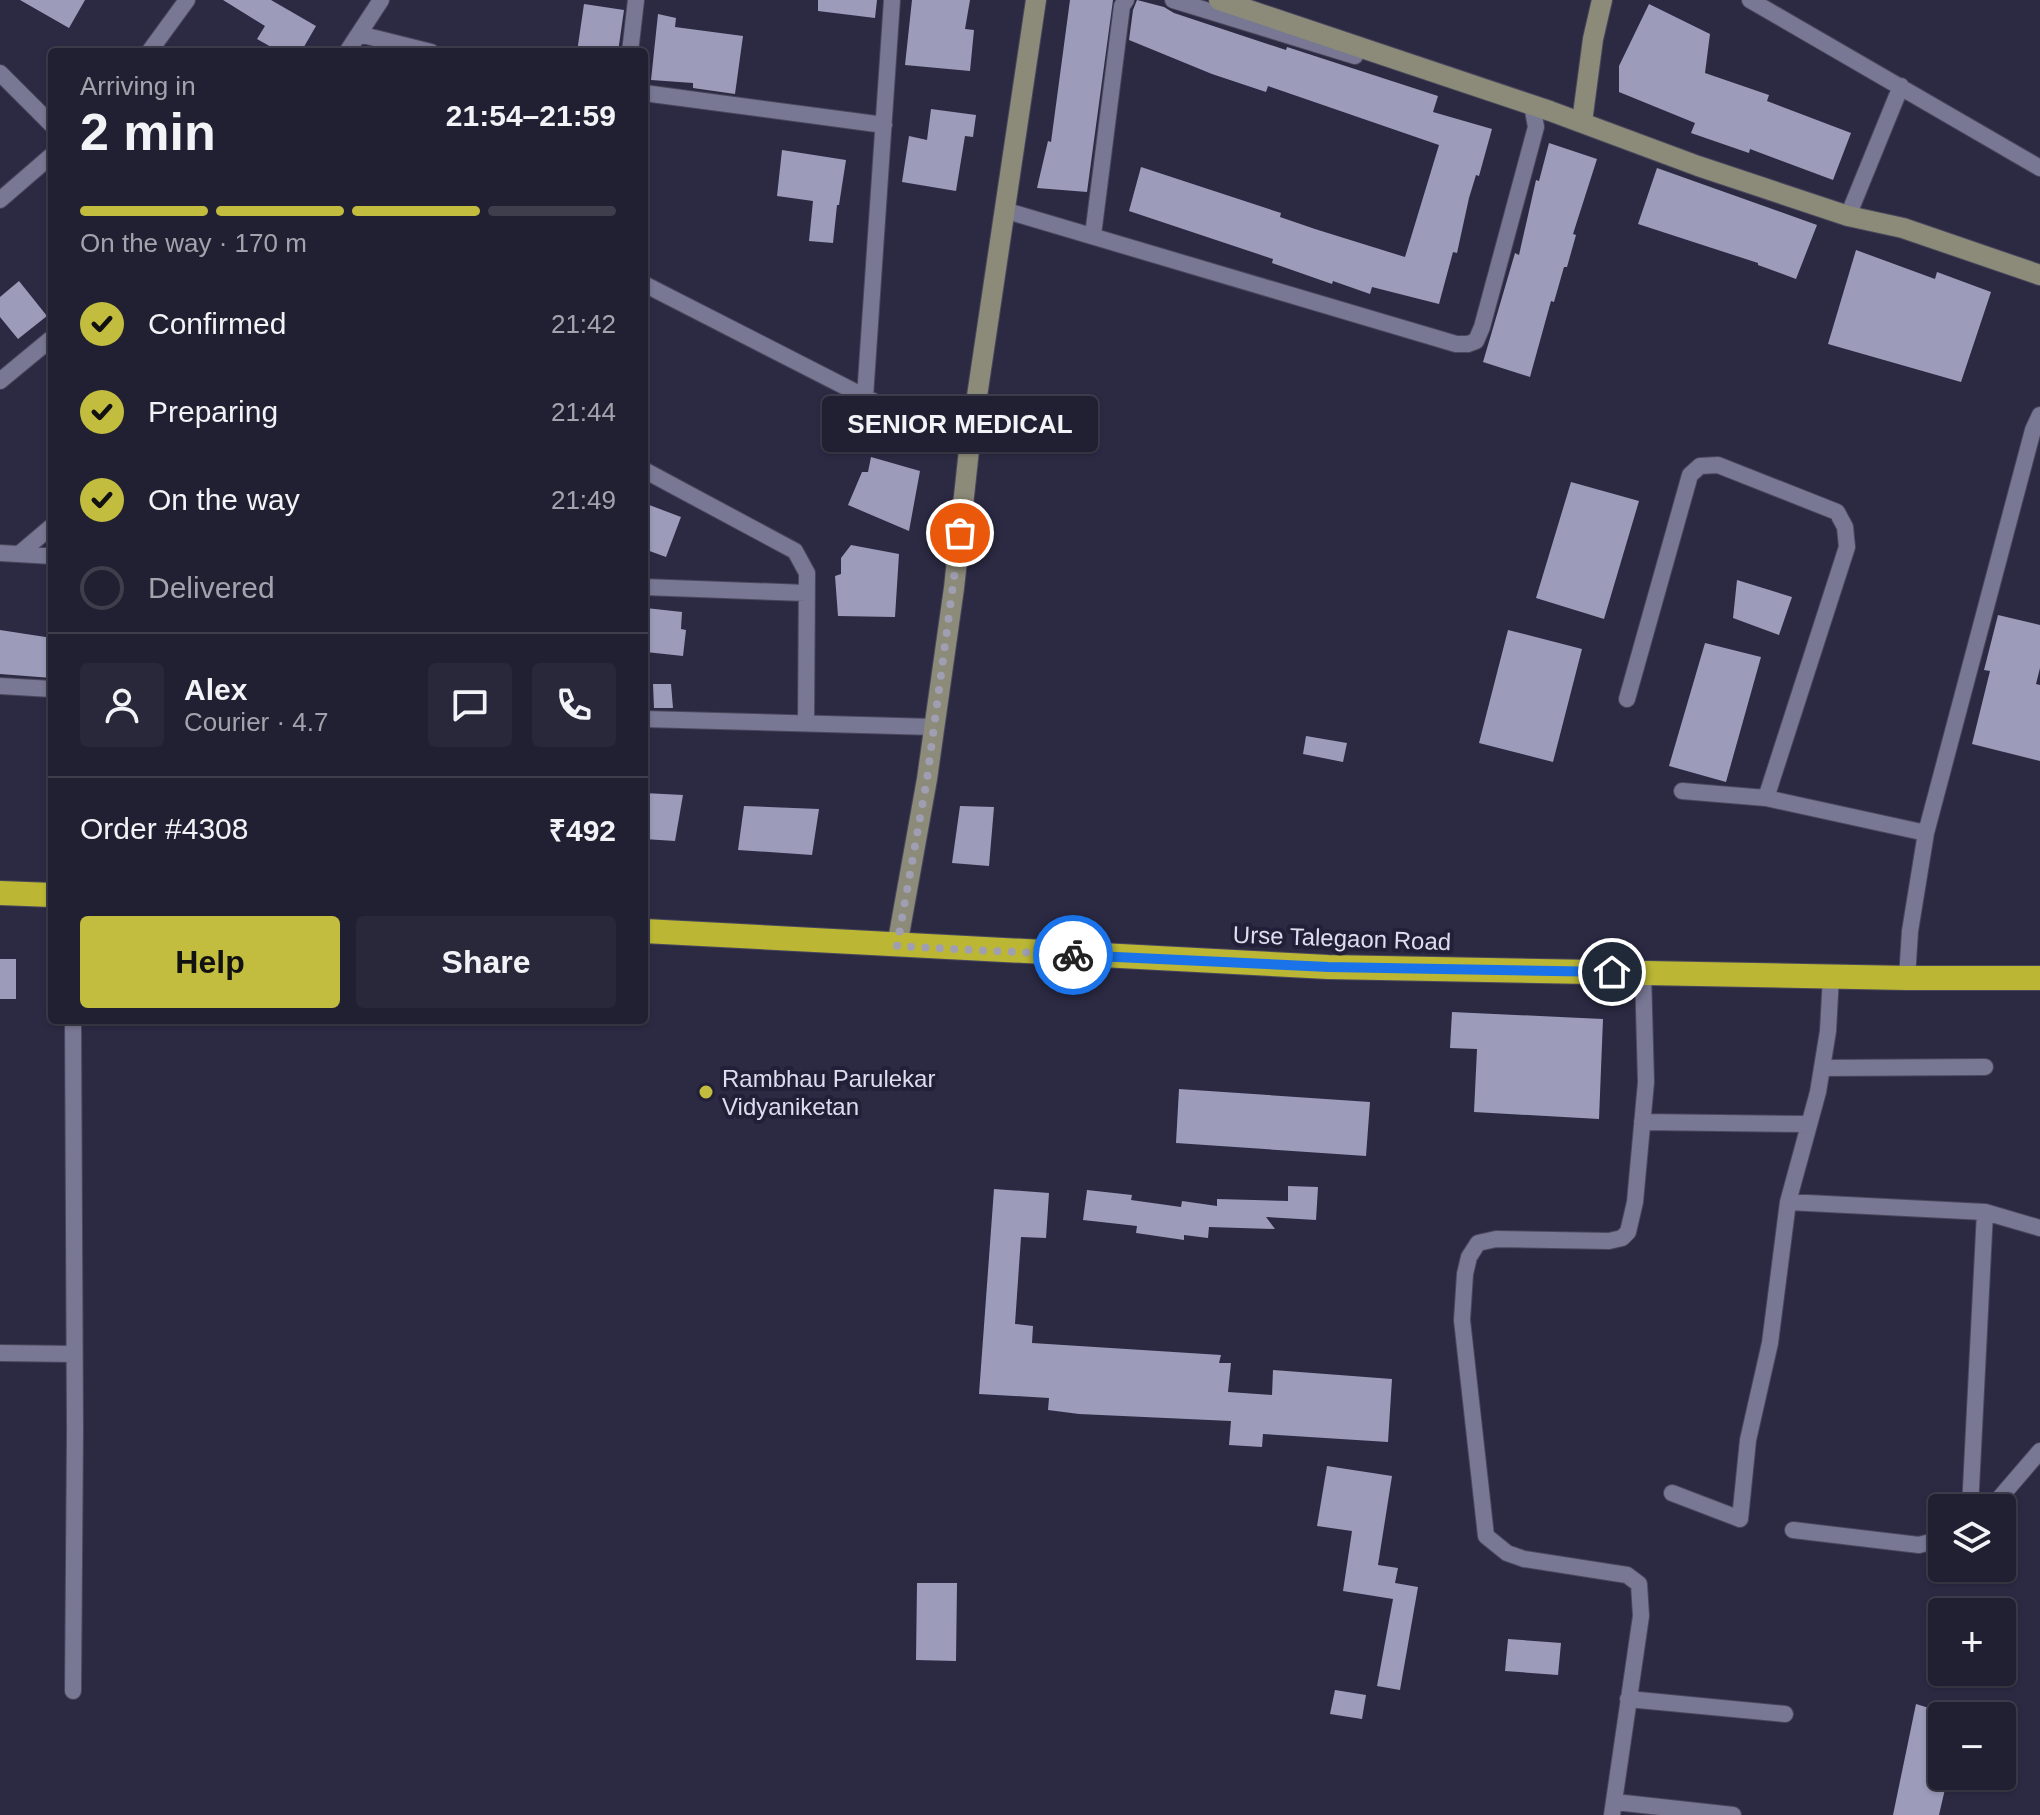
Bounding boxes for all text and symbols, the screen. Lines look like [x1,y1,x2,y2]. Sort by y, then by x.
text: Arriving in [80,71,196,101]
text: 21:54–21:59 [446,99,616,132]
text: 2 min [80,103,216,161]
text: On the way · 170 m [80,228,307,258]
icon: check [80,302,124,346]
text: Confirmed [148,307,286,340]
text: 21:42 [551,309,616,339]
icon: check [80,390,124,434]
text: Preparing [148,395,278,428]
text: 21:44 [551,397,616,427]
callout: SENIOR MEDICAL [822,397,1098,453]
text: SENIOR MEDICAL [847,409,1073,439]
icon: check [80,478,124,522]
text: On the way [148,483,300,516]
text: 21:49 [551,485,616,515]
pin [926,499,994,567]
icon: bag [938,511,982,555]
text: Delivered [148,571,275,604]
button: person [80,663,164,747]
button: chat [428,663,512,747]
button: phone [532,663,616,747]
text: Alex [184,673,247,706]
text: Courier · 4.7 [184,707,329,737]
text: Order #4308 [80,812,248,845]
text: ₹492 [549,814,616,847]
courier [1033,915,1113,995]
button: Help [80,916,340,1008]
button: Share [356,916,616,1008]
street label: Urse Talegaon Road [1232,921,1452,955]
icon: bike [1051,933,1095,977]
pin [1578,938,1646,1006]
icon: home [1590,950,1634,994]
place label: Rambhau Parulekar Vidyaniketan [722,1065,935,1120]
marker: Rambhau Parulekar Vidyaniketan [697,1083,715,1101]
map controls [1928,1494,2016,1790]
button: layers [1928,1494,2016,1582]
button: + [1928,1598,2016,1686]
button: − [1928,1702,2016,1790]

